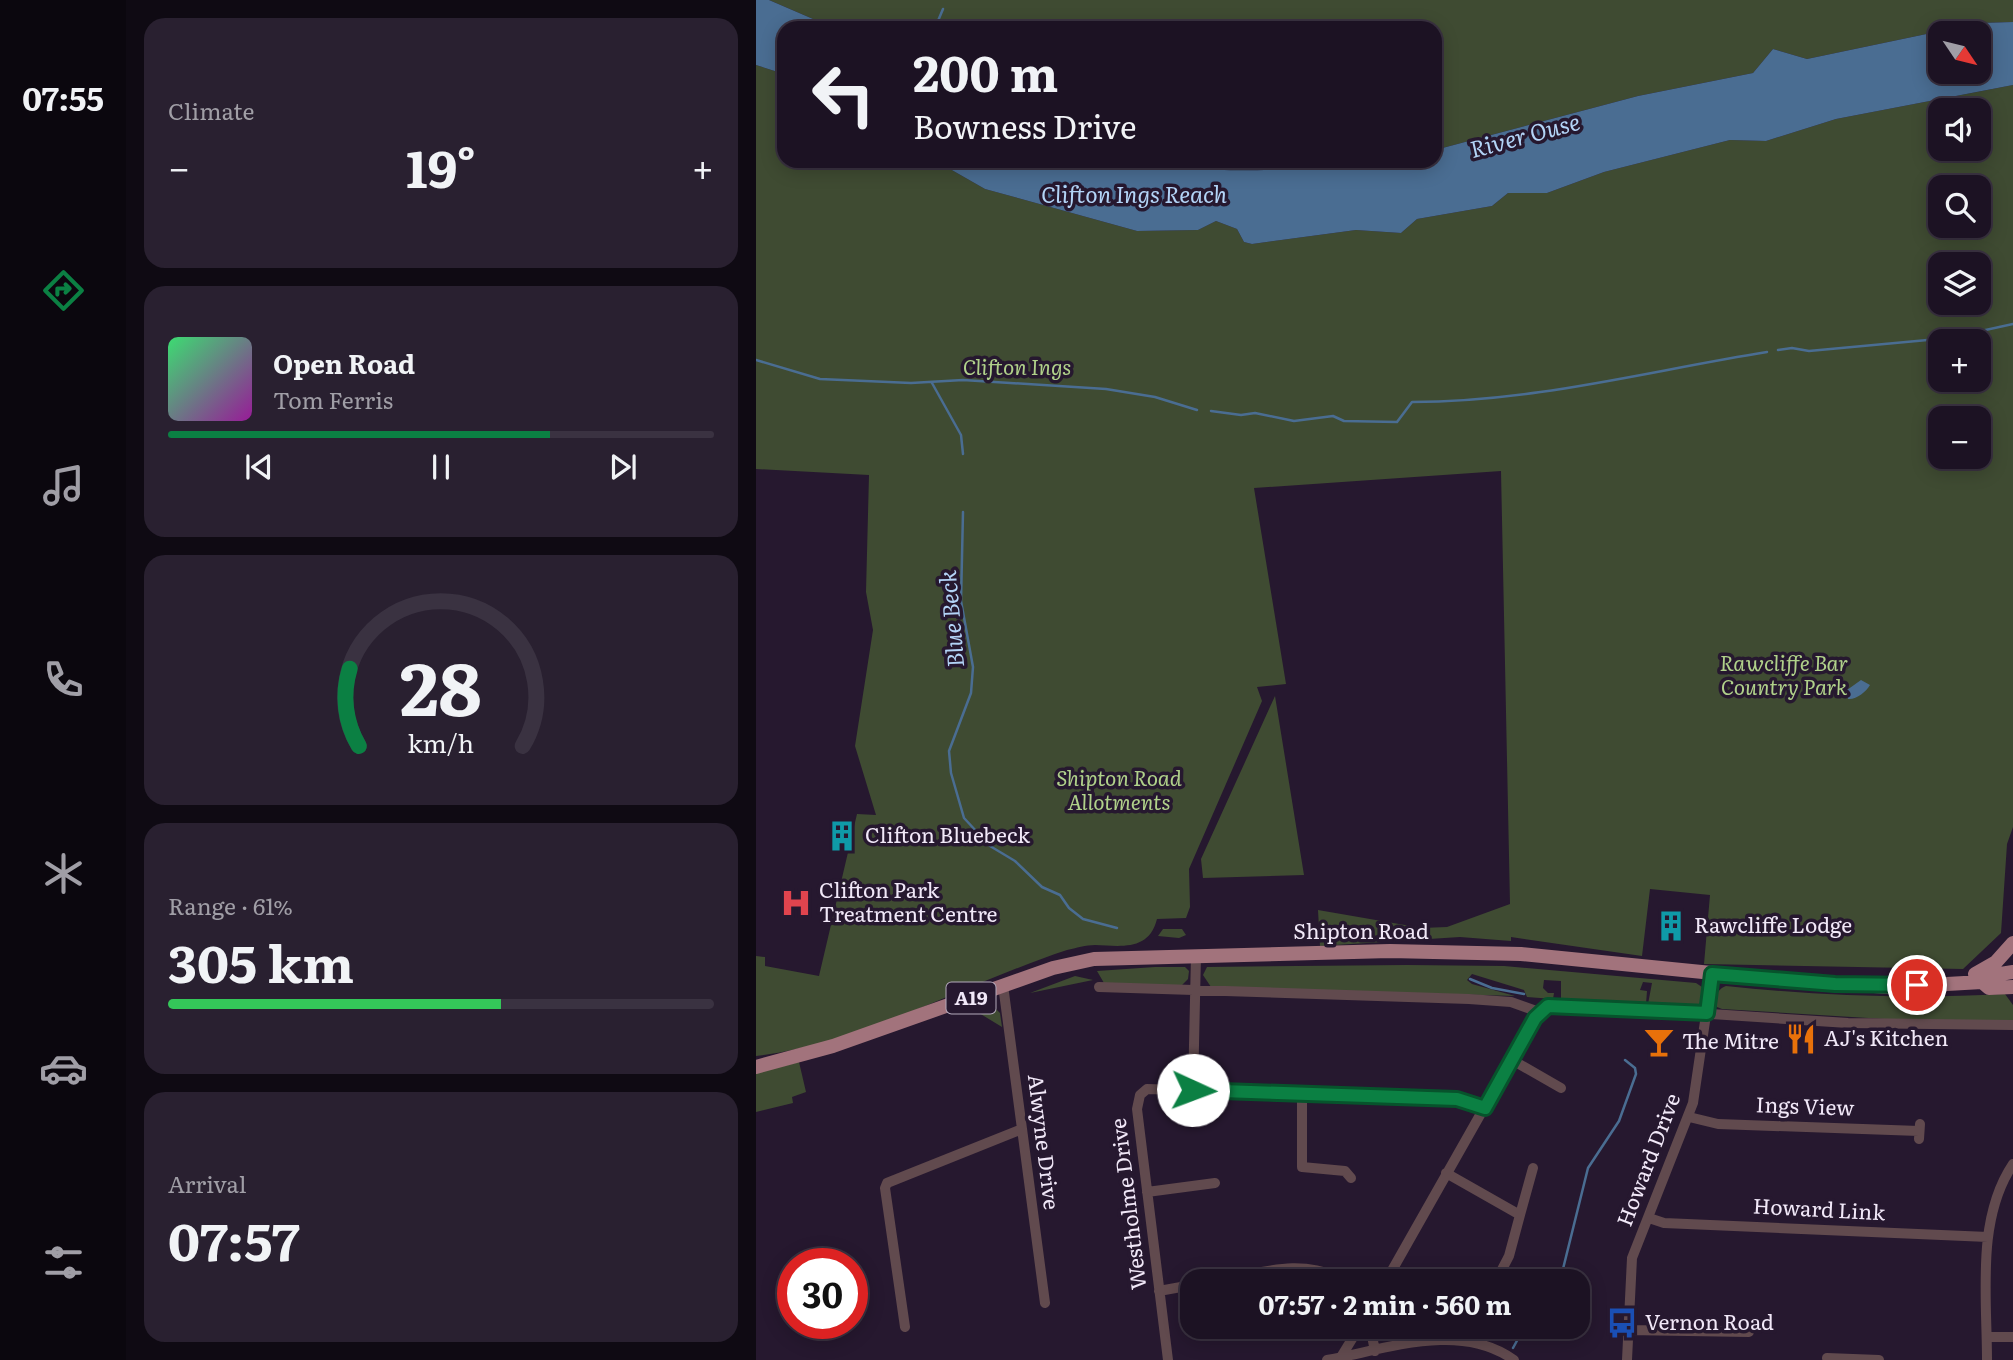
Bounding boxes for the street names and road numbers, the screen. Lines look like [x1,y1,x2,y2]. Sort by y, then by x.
street label: Shipton Road [1293,914,1429,945]
road number: A19 [946,982,996,1014]
street label: Alwyne Drive [1022,1072,1069,1211]
street label: Ings View [1755,1087,1855,1122]
street label: Howard Drive [1607,1088,1686,1230]
street label: Westholme Drive [1101,1117,1152,1292]
street label: Howard Link [1752,1189,1886,1226]

